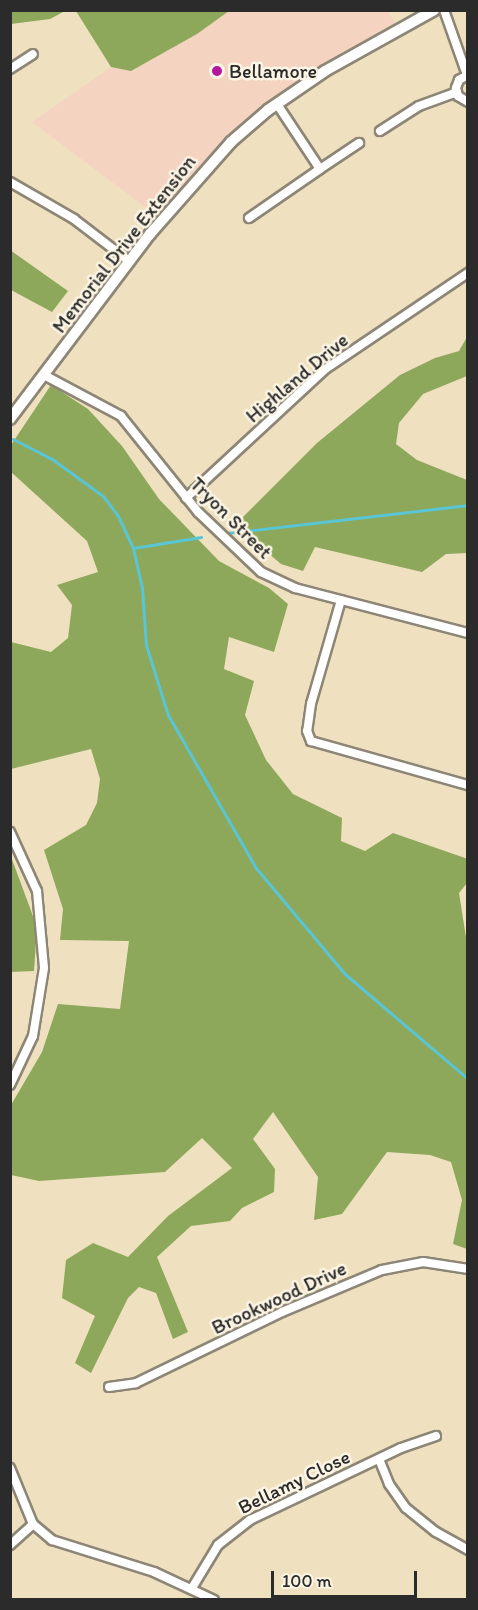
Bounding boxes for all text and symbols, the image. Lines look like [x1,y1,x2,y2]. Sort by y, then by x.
place label: Bellamore [229,59,317,83]
marker: Bellamore [210,64,224,78]
street label: Memorial Drive Extension [47,150,201,338]
street label: Highland Drive [241,328,353,428]
street label: Tryon Street [185,472,277,564]
street label: Brookwood Drive [208,1256,350,1340]
street label: Bellamy Close [234,1445,354,1519]
scale bar [274,1559,420,1597]
text: 100 m [282,1570,332,1592]

